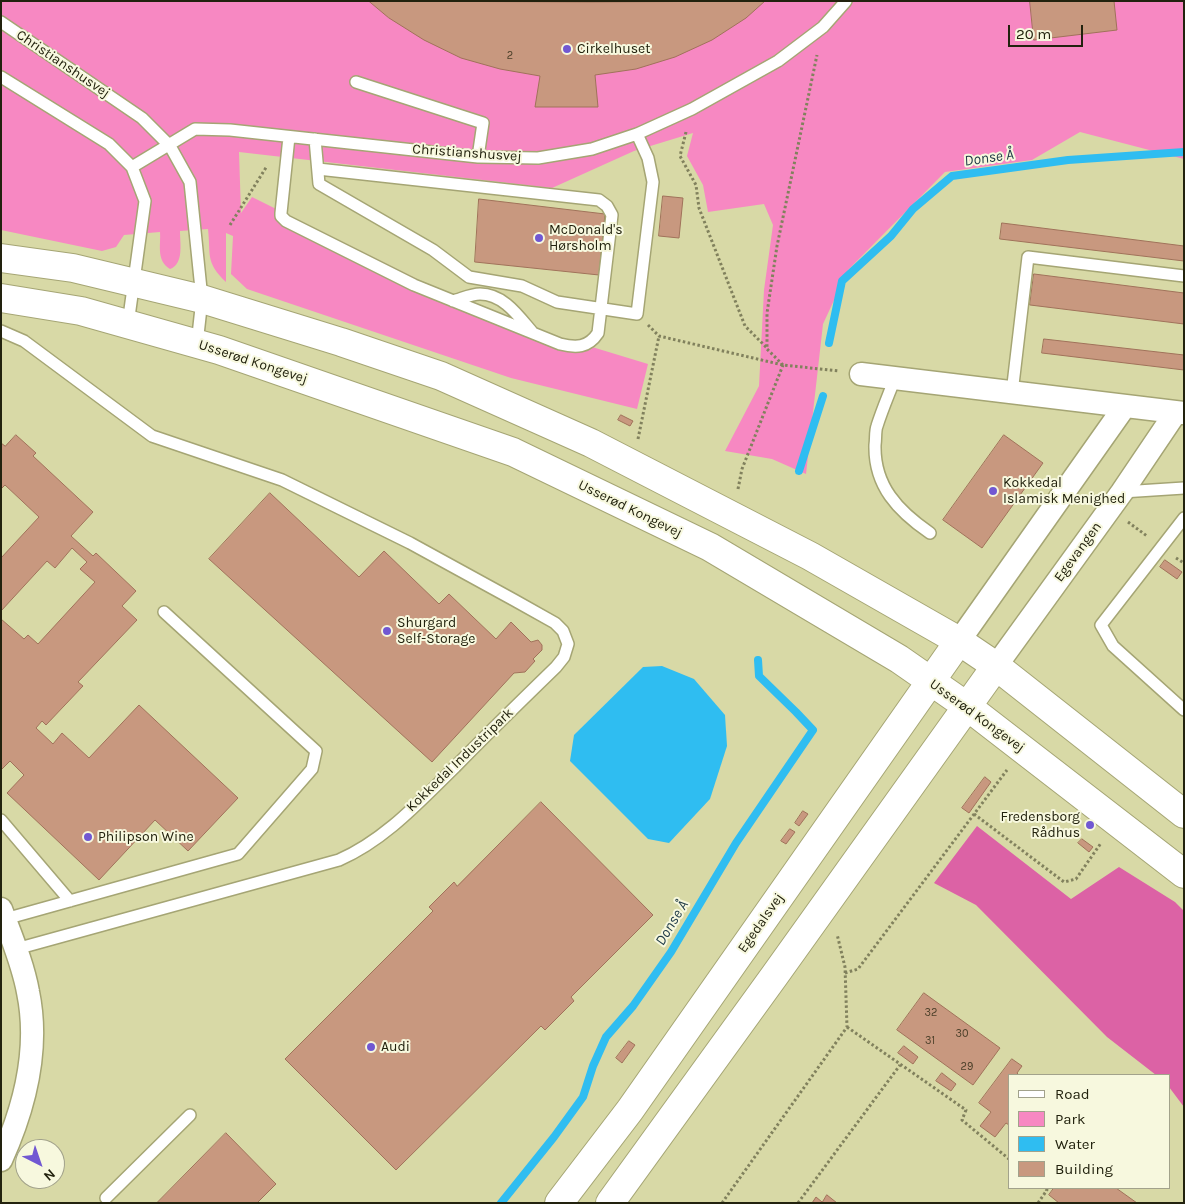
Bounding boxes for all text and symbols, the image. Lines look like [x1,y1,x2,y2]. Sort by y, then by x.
scale bar [1010,15,1085,47]
text: 20 m [1016,25,1051,43]
street label: Christianshusvej [13,26,113,102]
place label: Cirkelhuset [577,41,651,57]
marker: Cirkelhuset [561,43,573,55]
house number: 2 [507,49,513,63]
street label: Christianshusvej [412,141,522,165]
water label: Donse Å [963,146,1015,170]
place label: McDonald's Hørsholm [549,222,623,254]
marker: McDonald's Hørsholm [533,232,545,244]
street label: Usserød Kongevej [196,336,310,388]
place label: Kokkedal Islamisk Menighed [1003,475,1125,508]
street label: Usserød Kongevej [575,477,685,541]
marker: Kokkedal Islamisk Menighed [987,485,999,497]
street label: Egevangen [1051,519,1105,585]
place label: Shurgard Self-Storage [397,615,475,648]
marker: Shurgard Self-Storage [381,625,393,637]
street label: Usserød Kongevej [926,676,1028,756]
street label: Kokkedal Industripark [403,705,517,815]
place label: Fredensborg Rådhus [1000,809,1080,842]
marker: Fredensborg Rådhus [1084,819,1096,831]
place label: Philipson Wine [98,829,194,845]
marker: Philipson Wine [82,831,94,843]
street label: Egedalsvej [734,890,788,956]
water label: Donse Å [652,897,692,949]
house number: 32 [925,1006,937,1020]
house number: 30 [955,1027,969,1041]
house number: 31 [925,1034,935,1048]
place label: Audi [381,1039,410,1055]
marker: Audi [365,1041,377,1053]
house number: 29 [961,1060,973,1074]
legend [1008,1074,1170,1189]
text: Road [1055,1085,1090,1103]
text: Park [1055,1110,1085,1128]
text: Water [1055,1135,1095,1153]
north arrow [15,1139,65,1189]
text: Building [1055,1160,1113,1178]
text: N [40,1165,59,1185]

